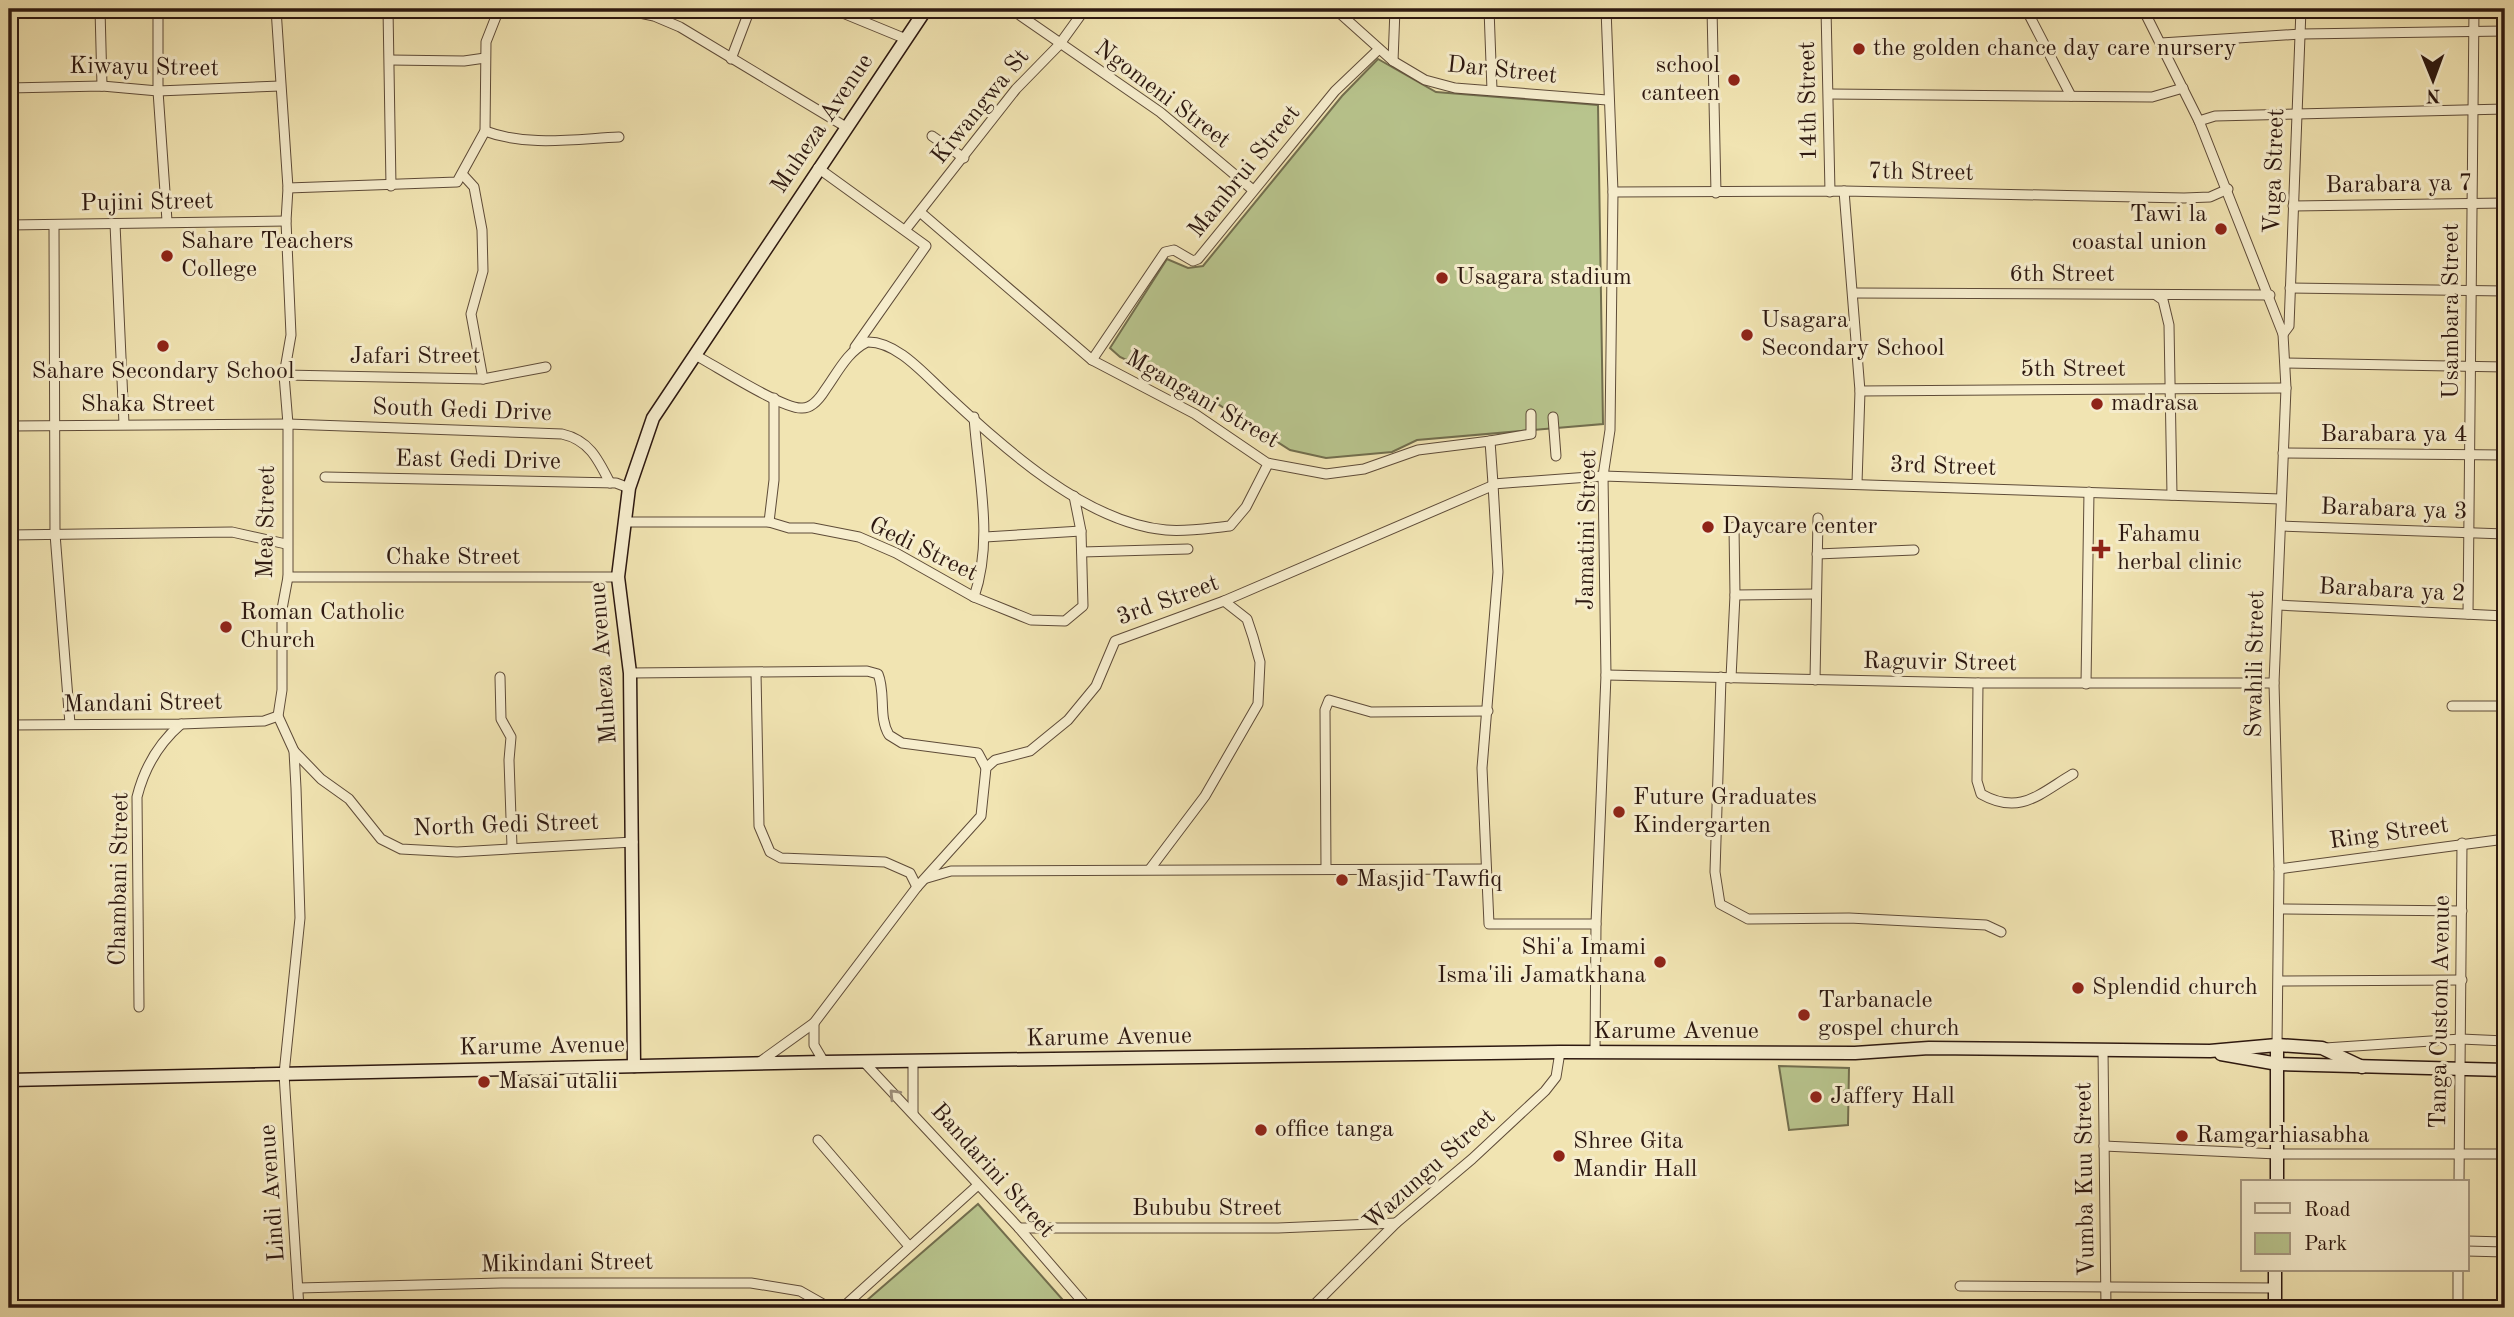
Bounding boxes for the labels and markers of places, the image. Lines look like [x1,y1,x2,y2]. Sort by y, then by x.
place label: the golden chance day care nursery [1873,37,2237,61]
marker: the golden chance day care nursery [1851,41,1867,57]
place label: school canteen [1641,54,1720,106]
marker: school canteen [1726,72,1742,88]
place label: Tawi la coastal union [2072,203,2207,255]
marker: Tawi la coastal union [2213,221,2229,237]
place label: Sahare Teachers College [181,230,353,282]
marker: Sahare Teachers College [159,248,175,264]
place label: Usagara stadium [1456,266,1632,290]
marker: Usagara stadium [1434,270,1450,286]
place label: Usagara Secondary School [1761,309,1945,361]
marker: Usagara Secondary School [1739,327,1755,343]
marker: Sahare Secondary School [155,338,171,354]
place label: Sahare Secondary School [32,360,294,384]
place label: madrasa [2111,392,2199,416]
marker: madrasa [2089,396,2105,412]
place label: Daycare center [1722,515,1878,539]
marker: Daycare center [1700,519,1716,535]
place label: Fahamu herbal clinic [2117,523,2242,575]
marker: Fahamu herbal clinic [2091,539,2111,559]
place label: Roman Catholic Church [240,601,404,653]
marker: Roman Catholic Church [218,619,234,635]
place label: Future Graduates Kindergarten [1633,786,1817,838]
marker: Future Graduates Kindergarten [1611,804,1627,820]
place label: Masjid Tawfiq [1356,868,1502,892]
marker: Masjid Tawfiq [1334,872,1350,888]
place label: Shi'a Imami Isma'ili Jamatkhana [1437,936,1646,988]
marker: Shi'a Imami Isma'ili Jamatkhana [1652,954,1668,970]
place label: Splendid church [2092,976,2258,1000]
marker: Splendid church [2070,980,2086,996]
place label: Tarbanacle gospel church [1818,989,1960,1041]
marker: Tarbanacle gospel church [1796,1007,1812,1023]
place label: Masai utalii [498,1070,618,1094]
marker: Masai utalii [476,1074,492,1090]
place label: Jaffery Hall [1830,1085,1955,1109]
marker: Jaffery Hall [1808,1089,1824,1105]
place label: office tanga [1275,1118,1394,1142]
marker: office tanga [1253,1122,1269,1138]
place label: Ramgarhiasabha [2196,1124,2370,1148]
marker: Ramgarhiasabha [2174,1128,2190,1144]
place label: Shree Gita Mandir Hall [1573,1130,1697,1182]
marker: Shree Gita Mandir Hall [1551,1148,1567,1164]

